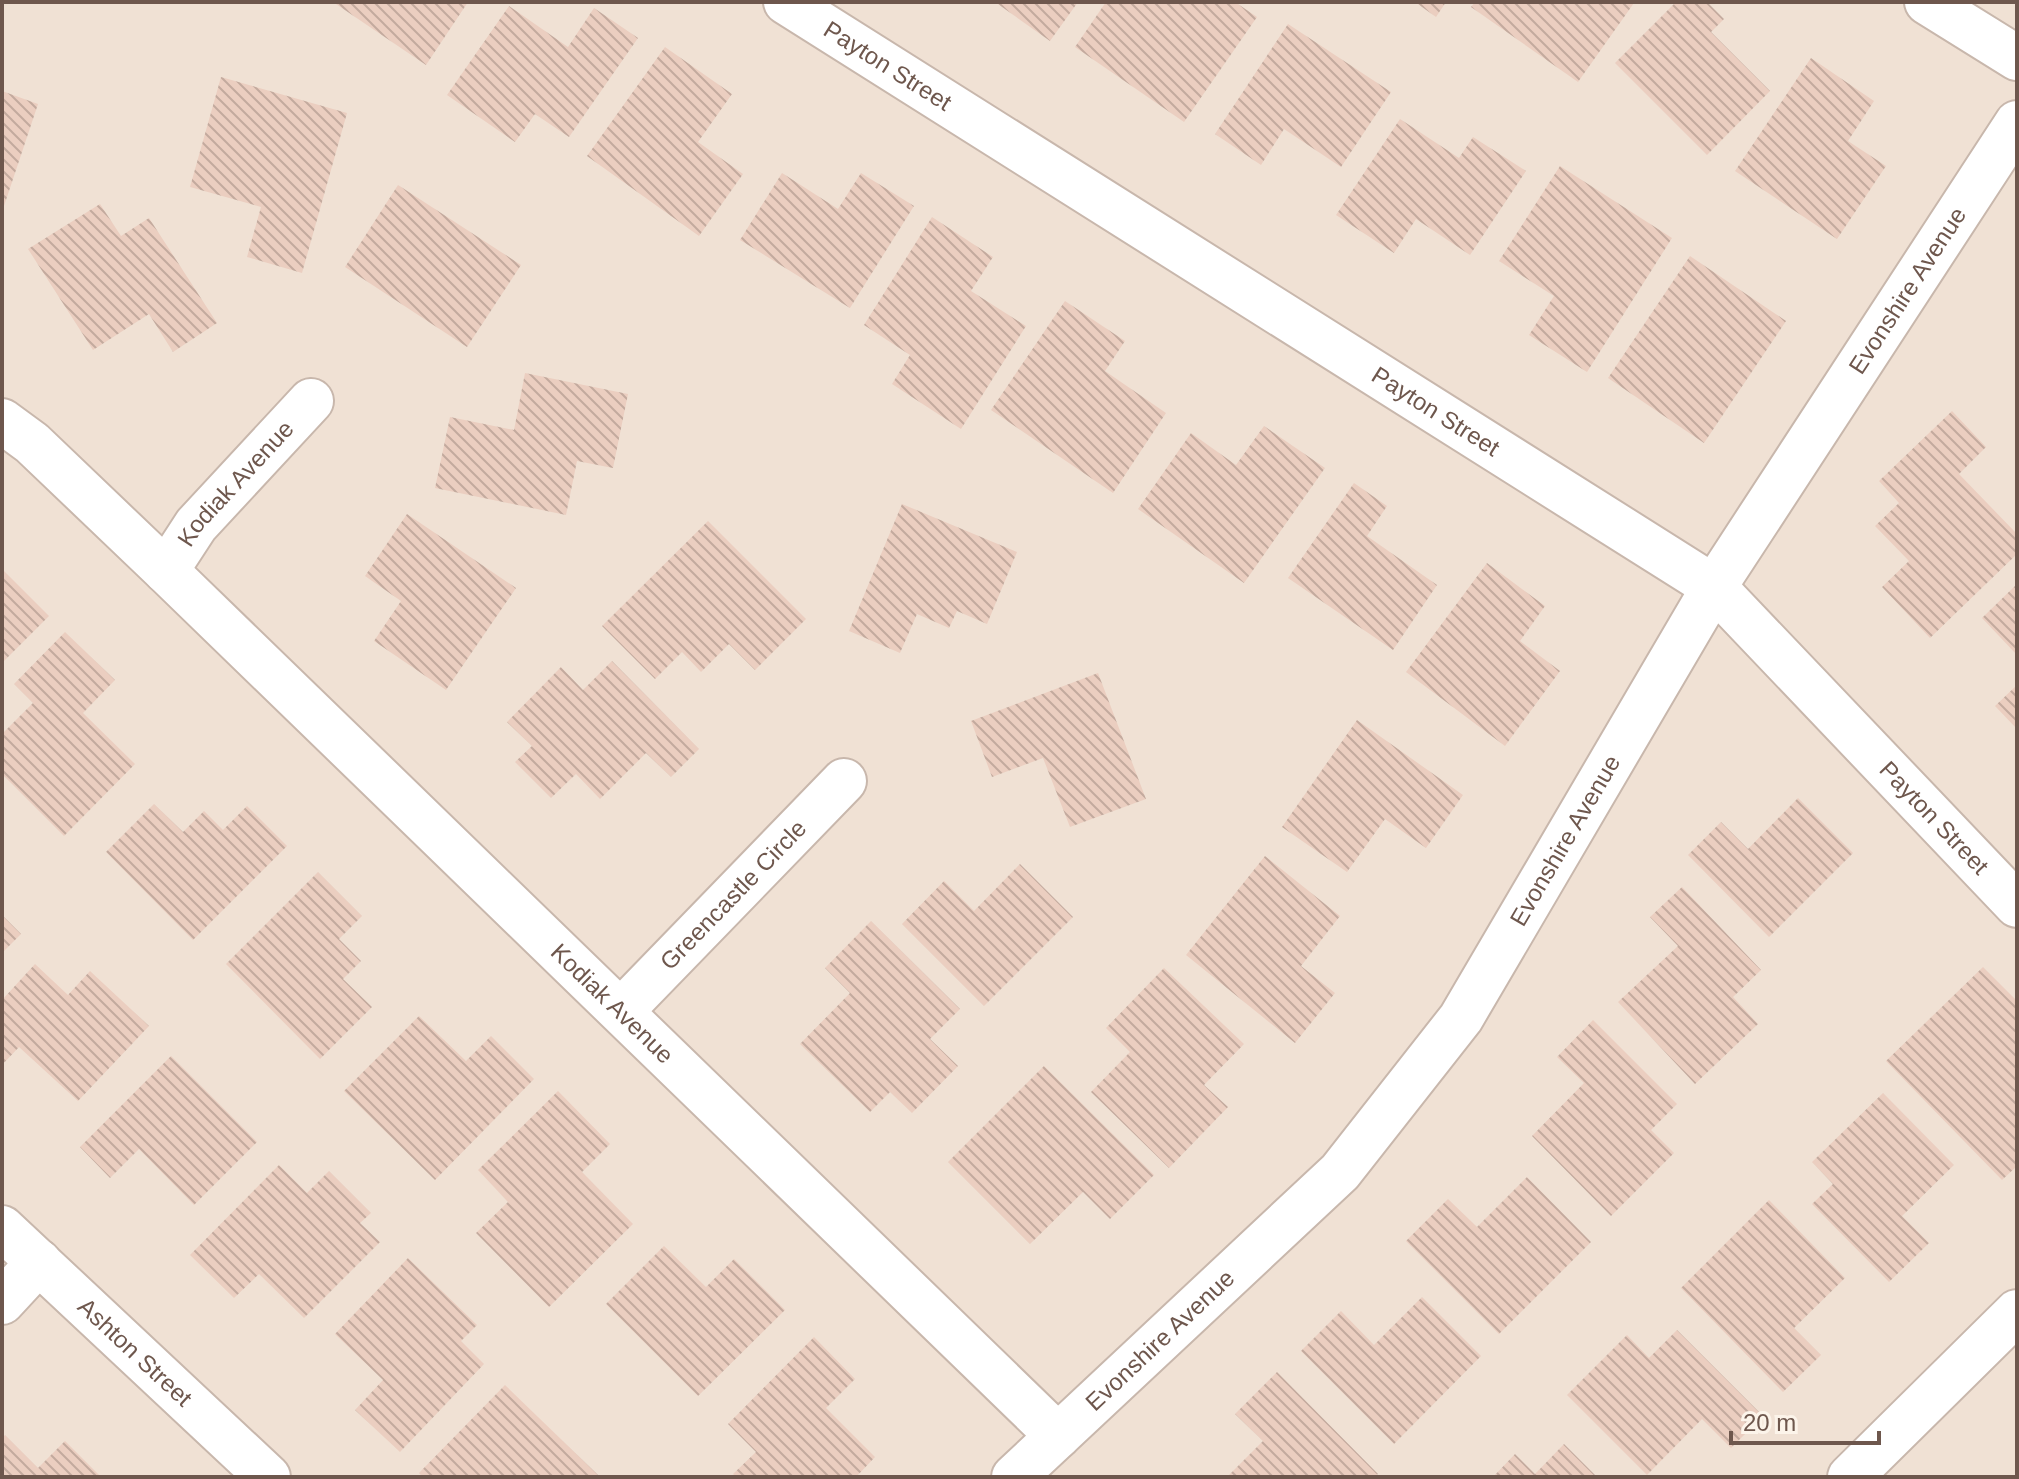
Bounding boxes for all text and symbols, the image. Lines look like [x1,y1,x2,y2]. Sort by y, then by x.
street label: Payton Street [819,15,957,116]
street label: Evonshire Avenue [1843,202,1971,379]
street label: Payton Street [1367,361,1505,462]
street label: Kodiak Avenue [172,415,299,551]
street label: Evonshire Avenue [1504,750,1625,930]
street label: Payton Street [1874,756,1995,880]
street label: Greencastle Circle [655,814,811,975]
street label: Kodiak Avenue [546,938,679,1069]
street label: Evonshire Avenue [1080,1264,1239,1416]
street label: Ashton Street [73,1292,198,1412]
scale bar [1731,1395,1879,1445]
text: 20 m [1743,1409,1796,1436]

